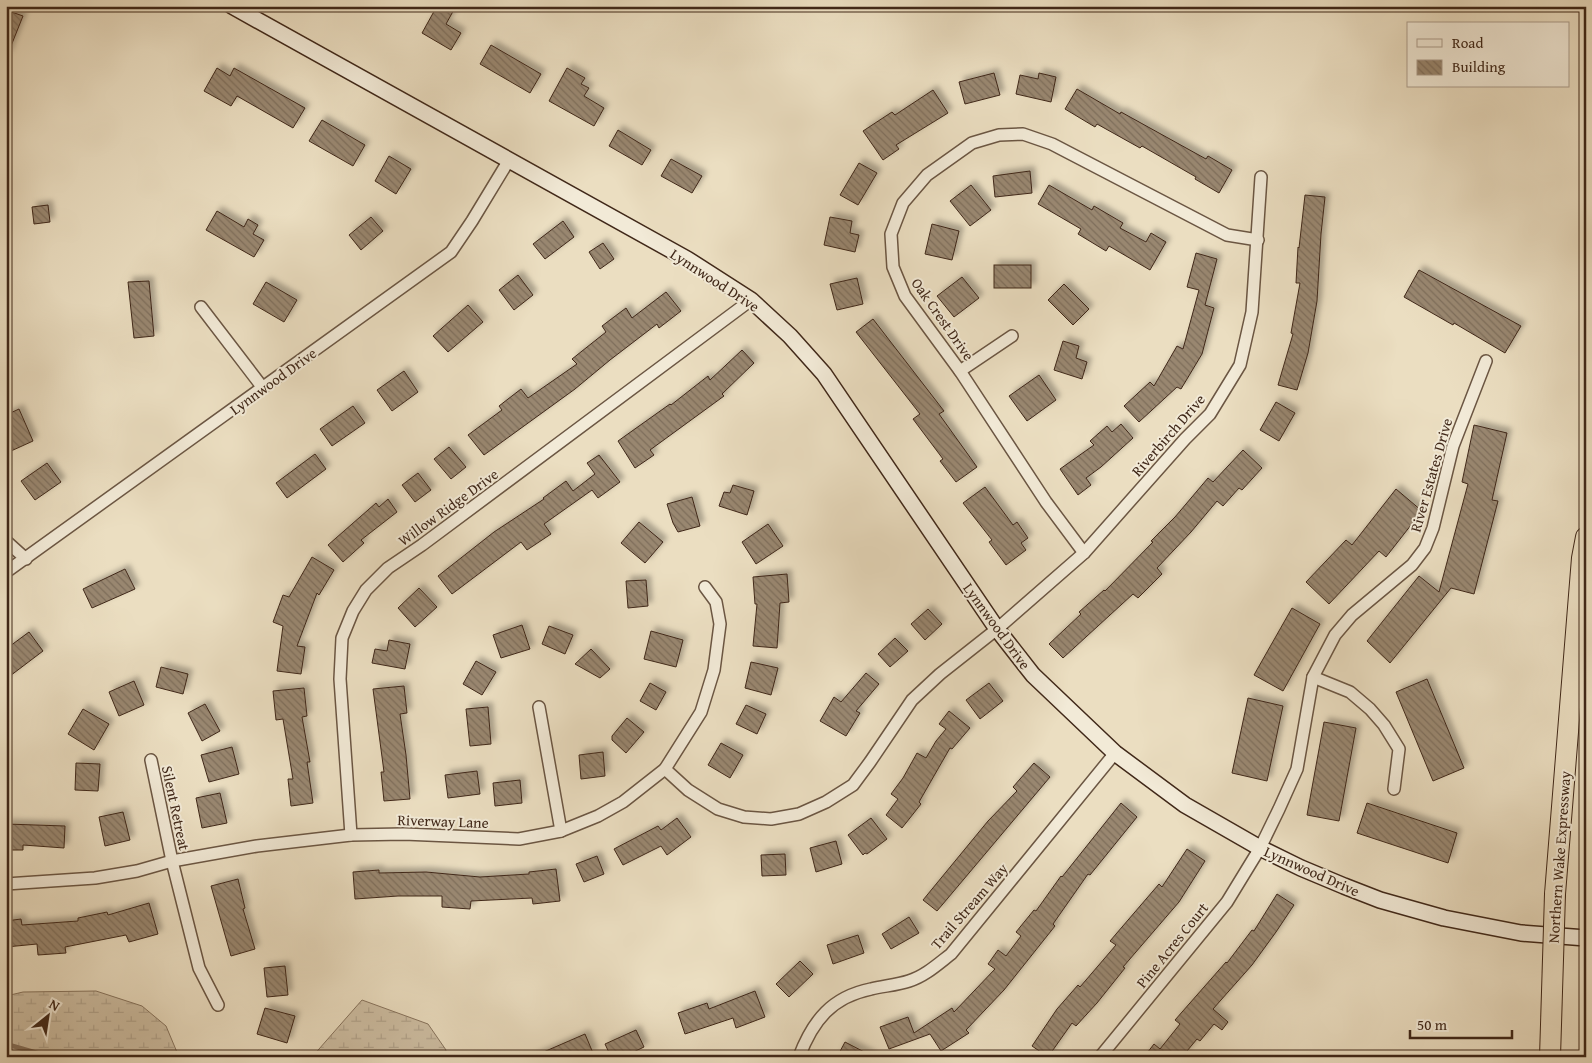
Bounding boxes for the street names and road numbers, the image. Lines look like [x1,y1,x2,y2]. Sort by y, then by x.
street label: Lynnwood Drive [666,243,764,317]
street label: Oak Crest Drive [907,273,979,365]
street label: Lynnwood Drive [225,342,321,420]
street label: Riverbirch Drive [1126,389,1210,481]
street label: River Estates Drive [1405,416,1457,534]
street label: Willow Ridge Drive [394,464,502,550]
street label: Lynnwood Drive [958,578,1036,674]
street label: Silent Retreat [157,764,195,853]
street label: Northern Wake Expressway [1543,770,1576,944]
street label: Riverway Lane [397,809,489,833]
street label: Lynnwood Drive [1261,841,1363,901]
street label: Trail Stream Way [926,858,1013,954]
street label: Pine Acres Court [1131,897,1213,992]

